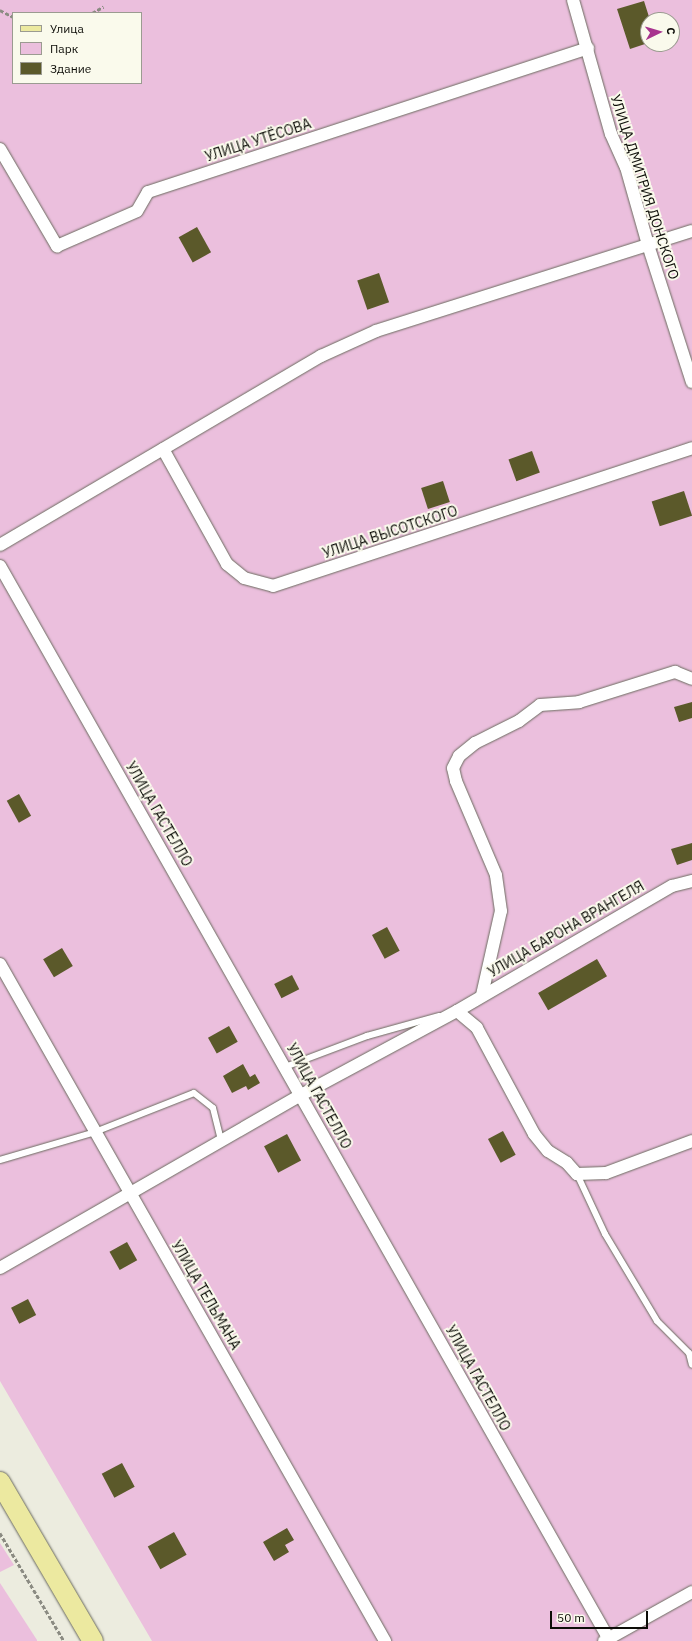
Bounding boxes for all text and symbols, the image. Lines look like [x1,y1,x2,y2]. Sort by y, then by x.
legend [12,12,142,84]
north arrow [640,12,680,52]
text: Улица [50,21,84,36]
text: С [664,27,678,35]
text: Парк [50,41,78,56]
text: Здание [50,61,91,76]
street label: УЛИЦА ДМИТРИЯ ДОНСКОГО [607,92,683,282]
street label: УЛИЦА УТЁСОВА [203,115,313,165]
street label: УЛИЦА ВЫСОТСКОГО [320,502,460,562]
street label: УЛИЦА ГАСТЕЛЛО [122,759,196,869]
street label: УЛИЦА БАРОНА ВРАНГЕЛЯ [485,877,647,981]
street label: УЛИЦА ГАСТЕЛЛО [283,1040,355,1152]
street label: УЛИЦА ТЕЛЬМАНА [168,1237,244,1353]
street label: УЛИЦА ГАСТЕЛЛО [442,1322,514,1434]
scale bar [552,1603,650,1629]
text: 50 m [557,1610,585,1625]

